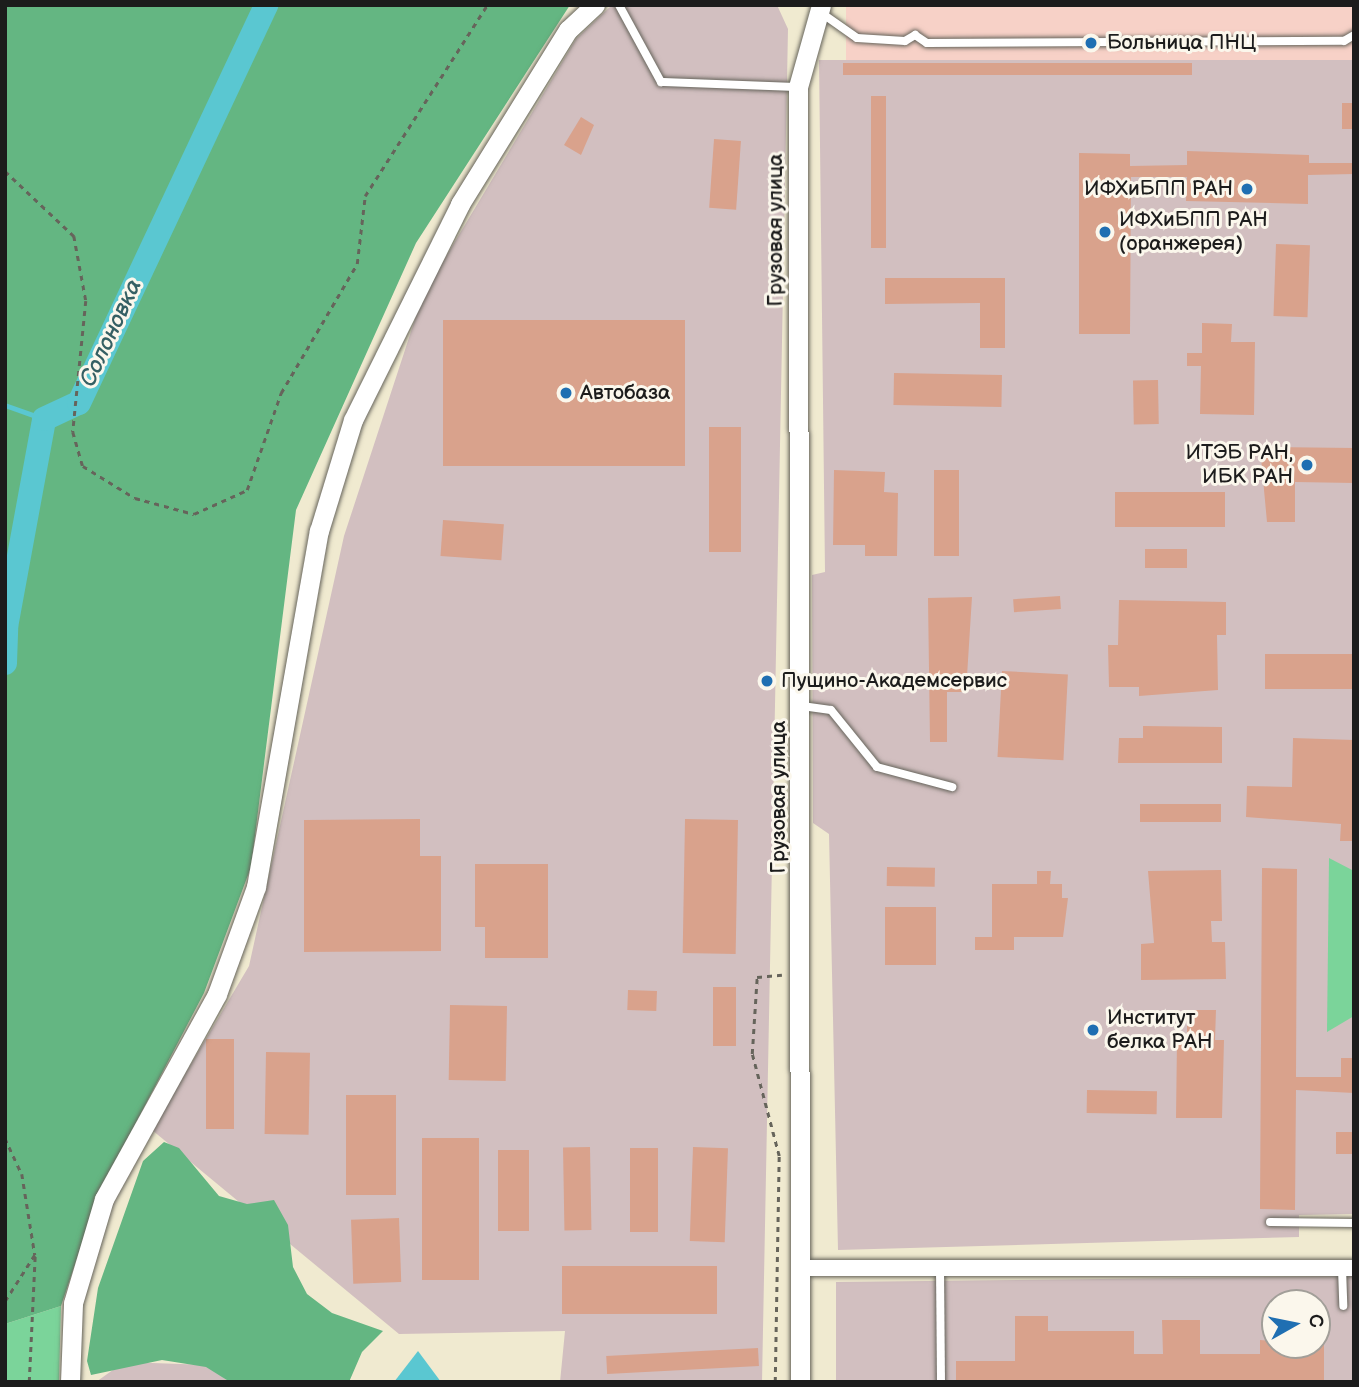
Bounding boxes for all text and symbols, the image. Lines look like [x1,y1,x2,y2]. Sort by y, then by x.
place label: Больница ПНЦ [1107,30,1256,56]
marker: Больница ПНЦ [1081,33,1101,53]
street label: Грузовая улица [763,153,789,307]
place label: ИФХиБПП РАН [1084,176,1233,202]
marker: ИФХиБПП РАН [1239,181,1255,197]
place label: ИФХиБПП РАН (оранжерея) [1119,207,1268,257]
marker: ИФХиБПП РАН (оранжерея) [1097,224,1113,240]
water label: Солоновка [74,275,148,391]
place label: Автобаза [580,380,670,406]
marker: Автобаза [558,385,574,401]
place label: ИТЭБ РАН, ИБК РАН [1185,440,1293,490]
marker: ИТЭБ РАН, ИБК РАН [1299,457,1315,473]
place label: Пущино-Академсервис [781,668,1007,694]
marker: Пущино-Академсервис [759,673,775,689]
street label: Грузовая улица [766,720,792,874]
place label: Институт белка РАН [1107,1005,1213,1055]
marker: Институт белка РАН [1085,1022,1101,1038]
north arrow [1261,1289,1331,1359]
text: С [1303,1313,1328,1329]

